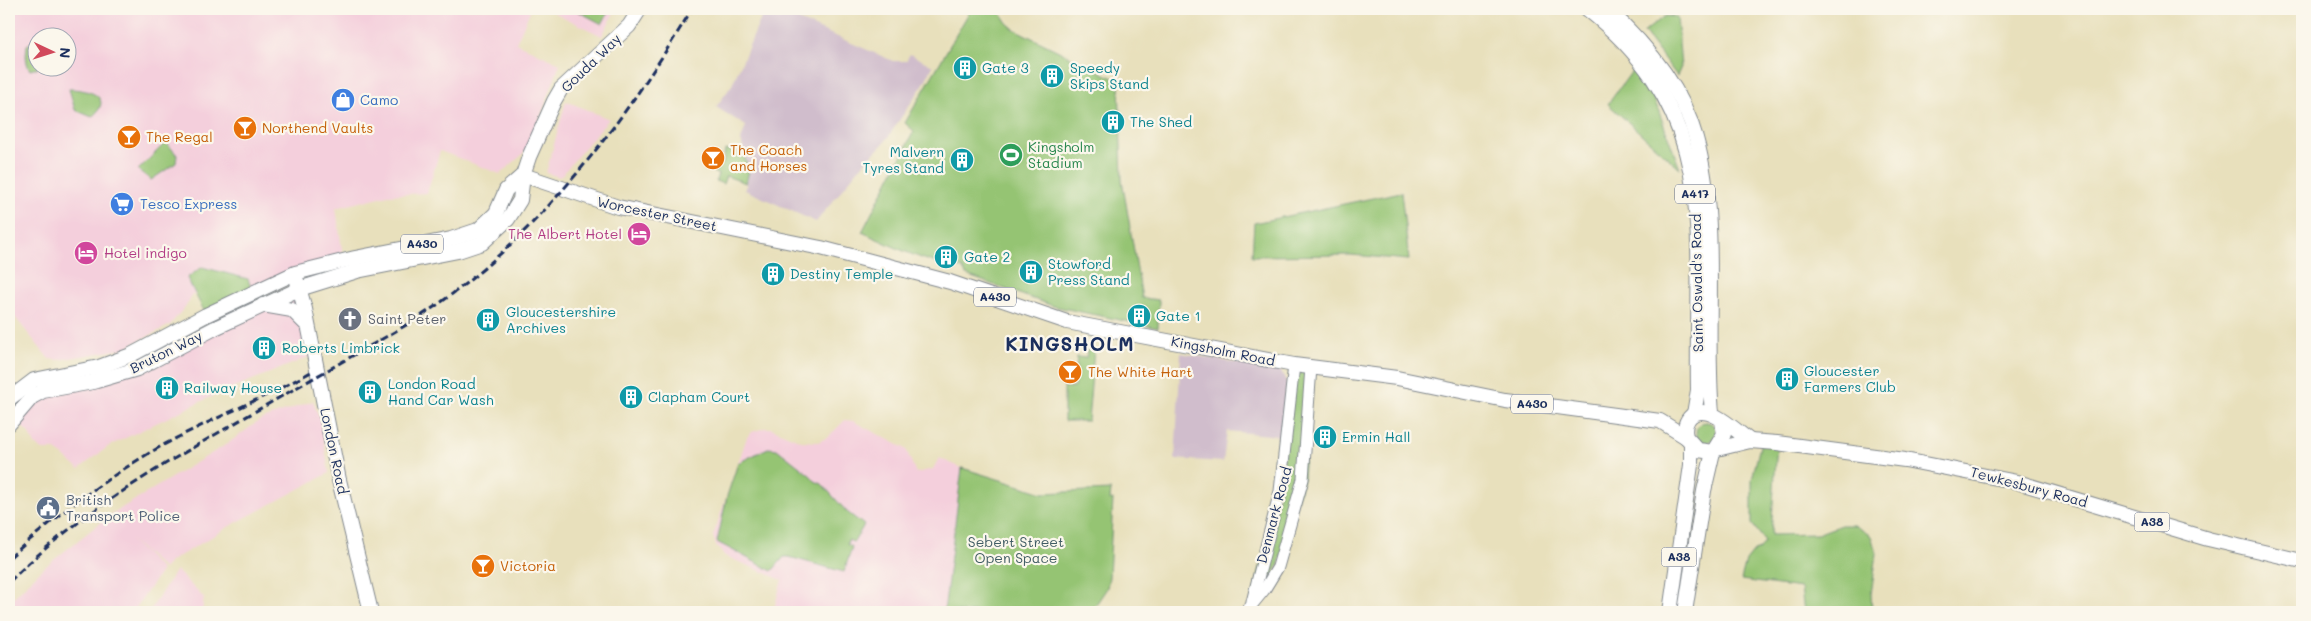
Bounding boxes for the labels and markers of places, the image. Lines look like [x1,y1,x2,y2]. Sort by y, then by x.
building icon: Gate 3 [952,55,978,81]
place label: Gate 3 [982,58,1029,77]
place label: Speedy Skips Stand [1070,58,1149,93]
building icon: Speedy Skips Stand [1039,63,1065,89]
shop icon: Camo [330,87,356,113]
place label: Camo [360,90,398,109]
building icon: The Shed [1100,109,1126,135]
place label: The Shed [1130,112,1192,131]
bar icon: Northend Vaults [232,115,258,141]
place label: Northend Vaults [262,118,373,137]
bar icon: The Regal [116,124,142,150]
place label: The Regal [146,127,213,146]
place label: Kingsholm Stadium [1028,137,1094,172]
place label: The Coach and Horses [730,140,807,175]
place label: Malvern Tyres Stand [863,142,944,177]
sports icon: Kingsholm Stadium [998,142,1024,168]
bar icon: The Coach and Horses [700,145,726,171]
building icon: Malvern Tyres Stand [949,147,975,173]
supermarket icon: Tesco Express [109,191,135,217]
place label: Tesco Express [140,194,237,213]
hotel icon: The Albert Hotel [626,221,652,247]
place label: The Albert Hotel [508,224,622,243]
hotel icon: Hotel indigo [73,240,99,266]
place label: Hotel indigo [104,243,187,262]
building icon: Gate 2 [933,244,959,270]
place label: Gate 2 [964,247,1010,266]
place label: Stowford Press Stand [1048,254,1130,289]
building icon: Stowford Press Stand [1018,259,1044,285]
building icon: Destiny Temple [760,261,786,287]
place label: Destiny Temple [790,264,894,283]
place label: Gloucestershire Archives [506,302,616,337]
building icon: Gate 1 [1126,303,1152,329]
church icon: Saint Peter [337,306,363,332]
place label: Gate 1 [1156,306,1201,325]
building icon: Gloucestershire Archives [475,307,501,333]
place label: Saint Peter [368,309,446,328]
building icon: Roberts Limbrick [251,335,277,361]
place label: Roberts Limbrick [282,338,400,357]
bar icon: The White Hart [1057,359,1083,385]
place label: Gloucester Farmers Club [1804,361,1896,396]
place label: The White Hart [1088,362,1193,381]
building icon: Gloucester Farmers Club [1774,366,1800,392]
place label: London Road Hand Car Wash [388,374,494,409]
building icon: Railway House [154,375,180,401]
place label: Railway House [184,378,282,397]
building icon: London Road Hand Car Wash [357,379,383,405]
building icon: Clapham Court [618,384,644,410]
place label: Clapham Court [648,387,750,406]
building icon: Ermin Hall [1312,424,1338,450]
place label: Ermin Hall [1342,427,1410,446]
place label: British Transport Police [66,490,180,525]
public building icon: British Transport Police [35,495,61,521]
bar icon: Victoria [470,553,496,579]
place label: Victoria [500,556,556,575]

